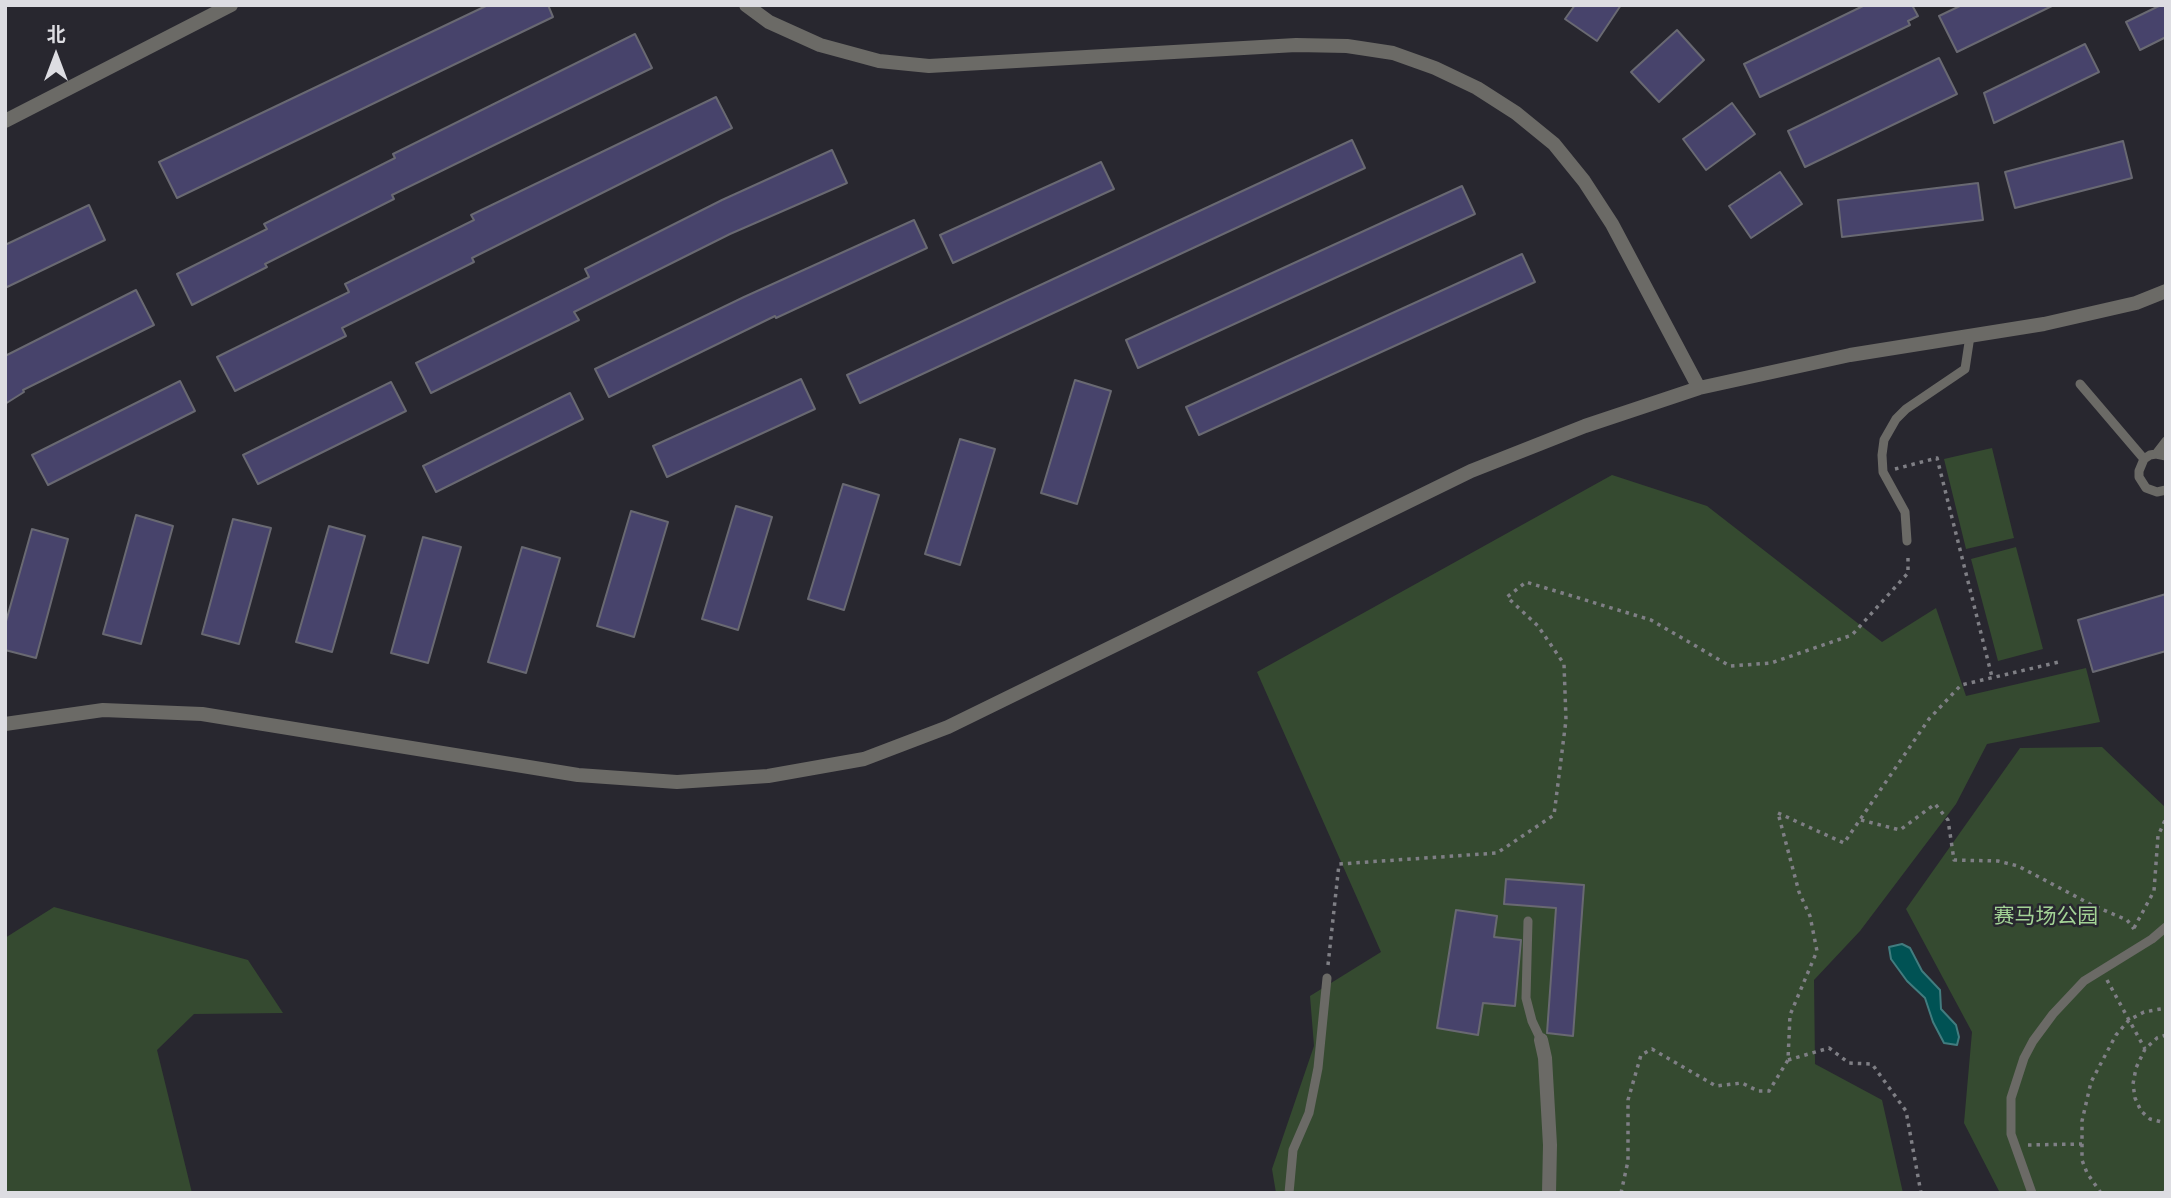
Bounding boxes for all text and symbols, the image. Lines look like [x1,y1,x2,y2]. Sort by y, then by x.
north arrow [21,21,91,91]
text: 北 [46,22,66,47]
park label: 赛马场公园 [1994,904,2098,930]

